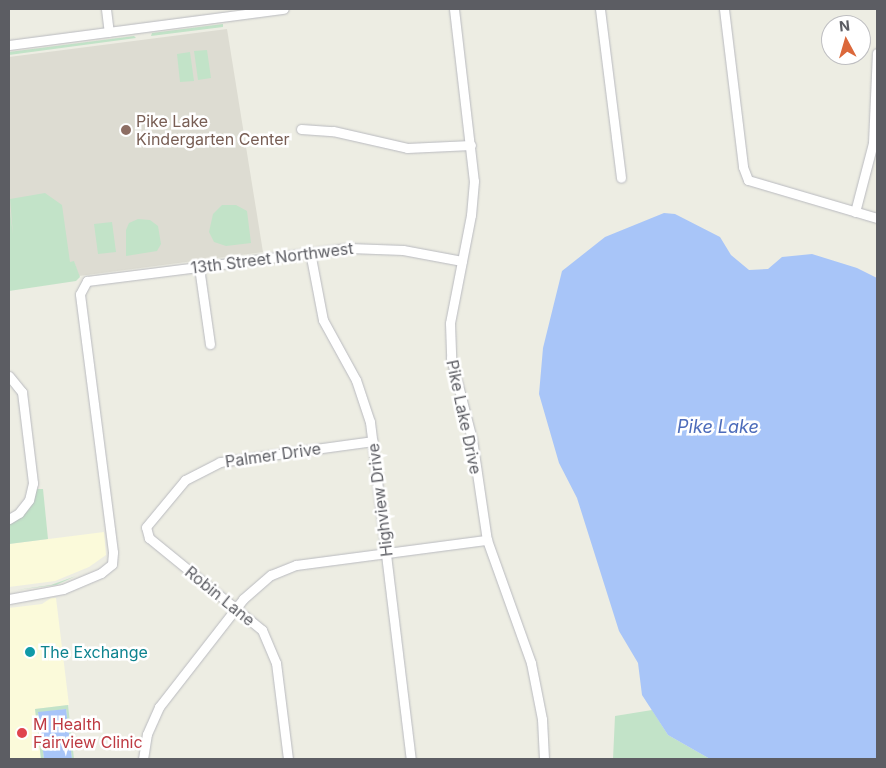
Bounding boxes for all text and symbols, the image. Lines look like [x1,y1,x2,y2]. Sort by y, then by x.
north arrow [821,15,871,65]
text: N [838,17,851,35]
place label: Pike Lake Kindergarten Center [136,111,290,149]
marker: Pike Lake Kindergarten Center [120,124,132,136]
street label: 13th Street Northwest [190,238,354,278]
street label: Pike Lake Drive [443,358,485,476]
water label: Pike Lake [677,416,759,438]
street label: Palmer Drive [224,439,322,471]
street label: Highview Drive [364,442,396,558]
street label: Robin Lane [181,562,259,630]
place label: The Exchange [40,642,148,662]
marker: The Exchange [24,646,36,658]
place label: M Health Fairview Clinic [33,714,143,752]
marker: M Health Fairview Clinic [15,726,29,740]

